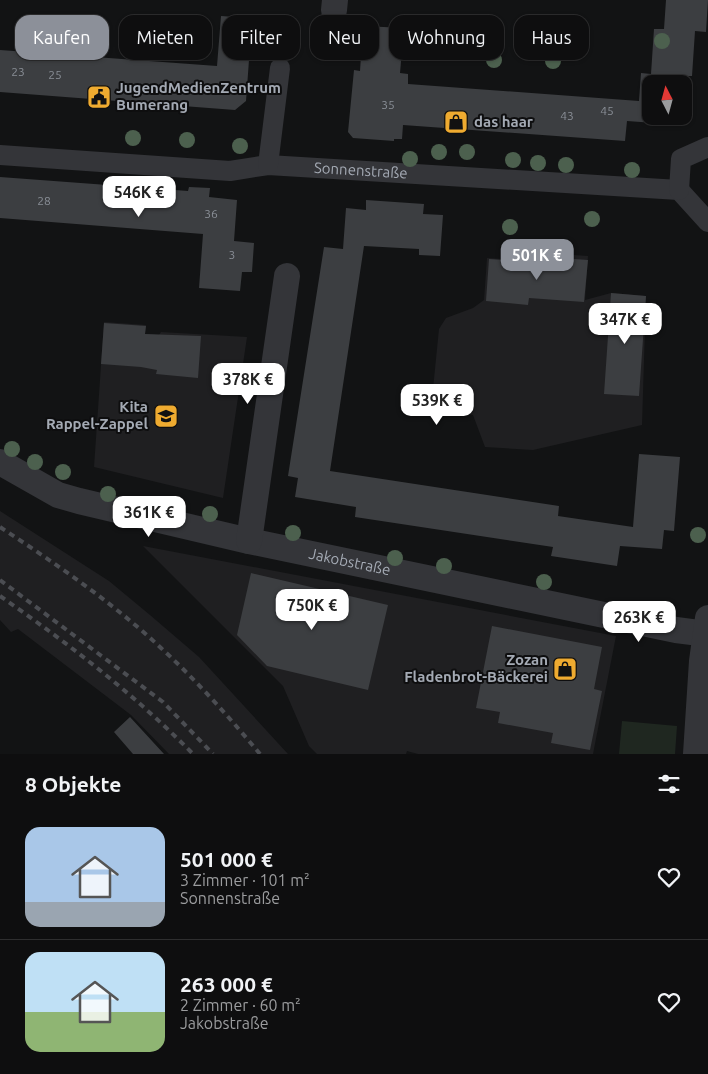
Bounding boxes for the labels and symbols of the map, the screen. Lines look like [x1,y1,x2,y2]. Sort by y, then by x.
house number: 23 [11,65,25,78]
house number: 25 [48,68,62,81]
north arrow [642,75,692,125]
place label: JugendMedienZentrum Bumerang [116,79,281,113]
public building icon: JugendMedienZentrum Bumerang [86,84,112,110]
house number: 35 [381,98,395,111]
house number: 45 [600,104,614,117]
shop icon: das haar [443,109,469,135]
house number: 43 [560,109,574,122]
place label: das haar [474,113,534,130]
street label: Sonnenstraße [313,159,408,181]
pin: 546K € [98,176,180,218]
house number: 28 [37,194,51,207]
house number: 36 [204,207,218,220]
pin: 501K € [496,238,578,281]
house number: 3 [229,248,235,261]
pin: 347K € [584,302,666,345]
pin: 378K € [207,362,289,405]
pin: 539K € [396,384,478,426]
place label: Kita Rappel-Zappel [46,398,148,432]
school or university icon: Kita Rappel-Zappel [153,403,179,429]
pin: 361K € [108,496,190,538]
street label: Jakobstraße [307,545,392,578]
pin: 750K € [271,588,353,631]
pin: 263K € [598,600,680,643]
place label: Zozan Fladenbrot-Bäckerei [404,651,548,685]
shop icon: Zozan Fladenbrot-Bäckerei [552,656,578,682]

